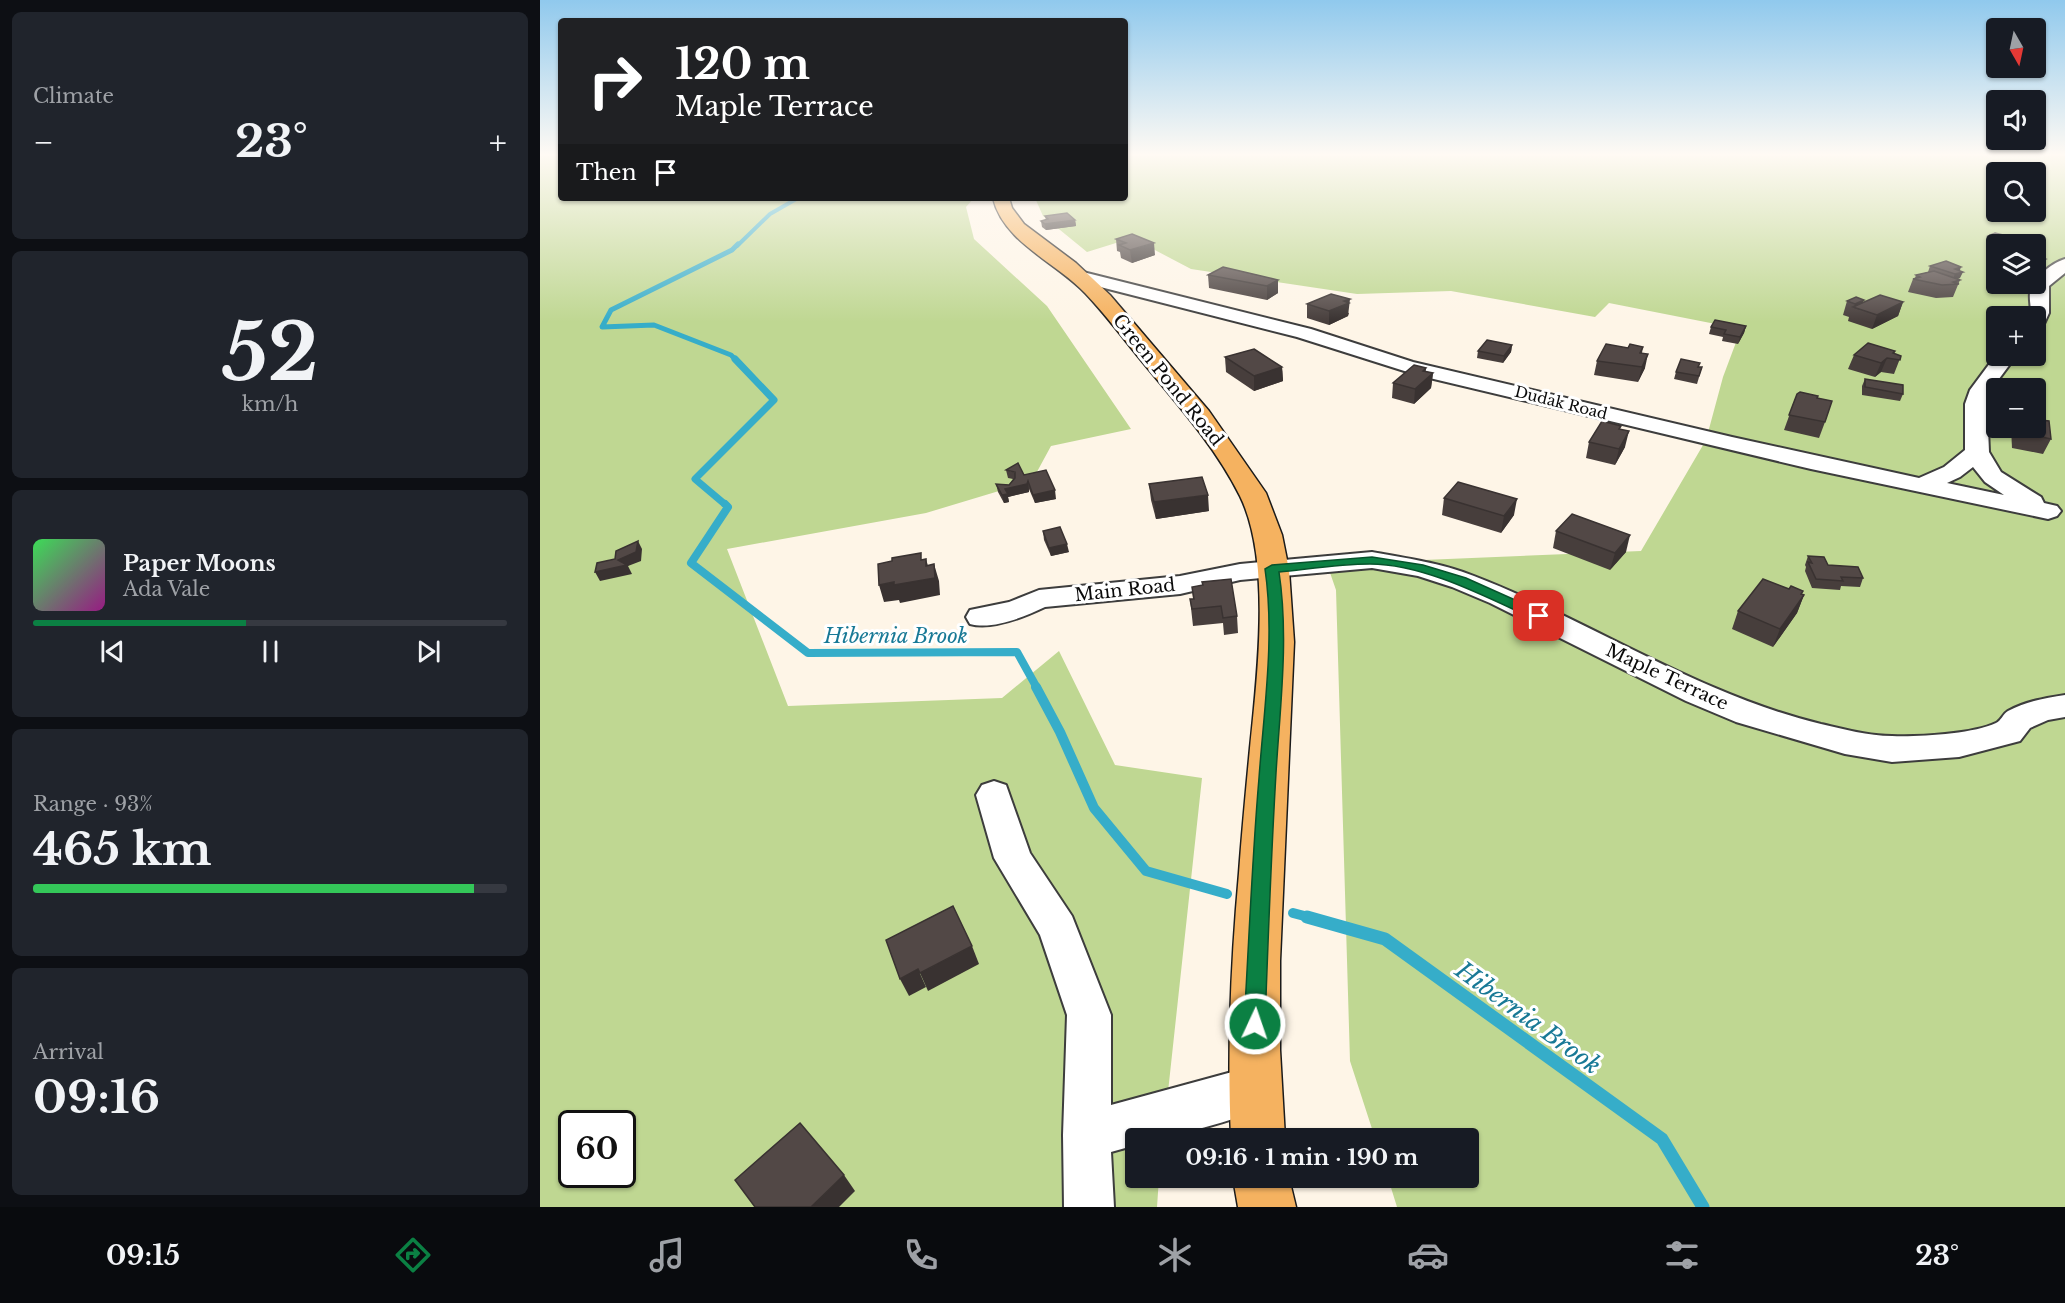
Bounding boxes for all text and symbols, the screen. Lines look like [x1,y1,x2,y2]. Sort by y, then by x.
north arrow [1986,18,2046,78]
map controls [1986,18,2046,438]
text: 120 m [675,38,810,90]
icon: right [576,42,654,120]
text: Climate [33,84,114,108]
text: Maple Terrace [675,90,874,123]
button: sound [1986,90,2046,150]
text: 23° [235,113,308,169]
text: − [33,122,54,163]
text: + [489,122,507,163]
icon: arrive [649,156,682,189]
text: Then [576,159,637,186]
button: search [1986,162,2046,222]
button: layers [1986,234,2046,294]
text: 52 [221,304,319,401]
button: + [1986,306,2046,366]
street label: Green Pond Road [1108,310,1228,450]
button: − [1986,378,2046,438]
street label: Dudak Road [1513,382,1610,423]
text: km/h [242,392,298,416]
text: Paper Moons [123,550,276,577]
street label: Main Road [1074,574,1176,606]
text: Ada Vale [123,577,210,601]
pin [1513,590,1564,641]
icon: arrive [1522,599,1555,632]
water label: Hibernia Brook [823,624,968,648]
icon: previous [96,635,129,668]
icon: pause [254,635,287,668]
icon: next [412,635,445,668]
street label: Maple Terrace [1602,639,1732,715]
text: Range · 93% [33,792,153,816]
text: 465 km [33,821,212,877]
water label: Hibernia Brook [1449,955,1607,1080]
position arrow [1223,992,1287,1056]
text: Arrival [33,1040,104,1064]
text: 09:16 [33,1069,160,1125]
speed limit sign: 60 [558,1110,636,1188]
text: 09:16 · 1 min · 190 m [1186,1144,1418,1171]
icon: directions [392,1234,434,1276]
icon: music [646,1234,688,1276]
icon: phone [900,1234,942,1276]
icon: climate [1154,1234,1196,1276]
icon: car [1407,1234,1449,1276]
icon: filters [1661,1234,1703,1276]
text: 09:15 [106,1239,180,1272]
text: 23° [1915,1239,1959,1272]

